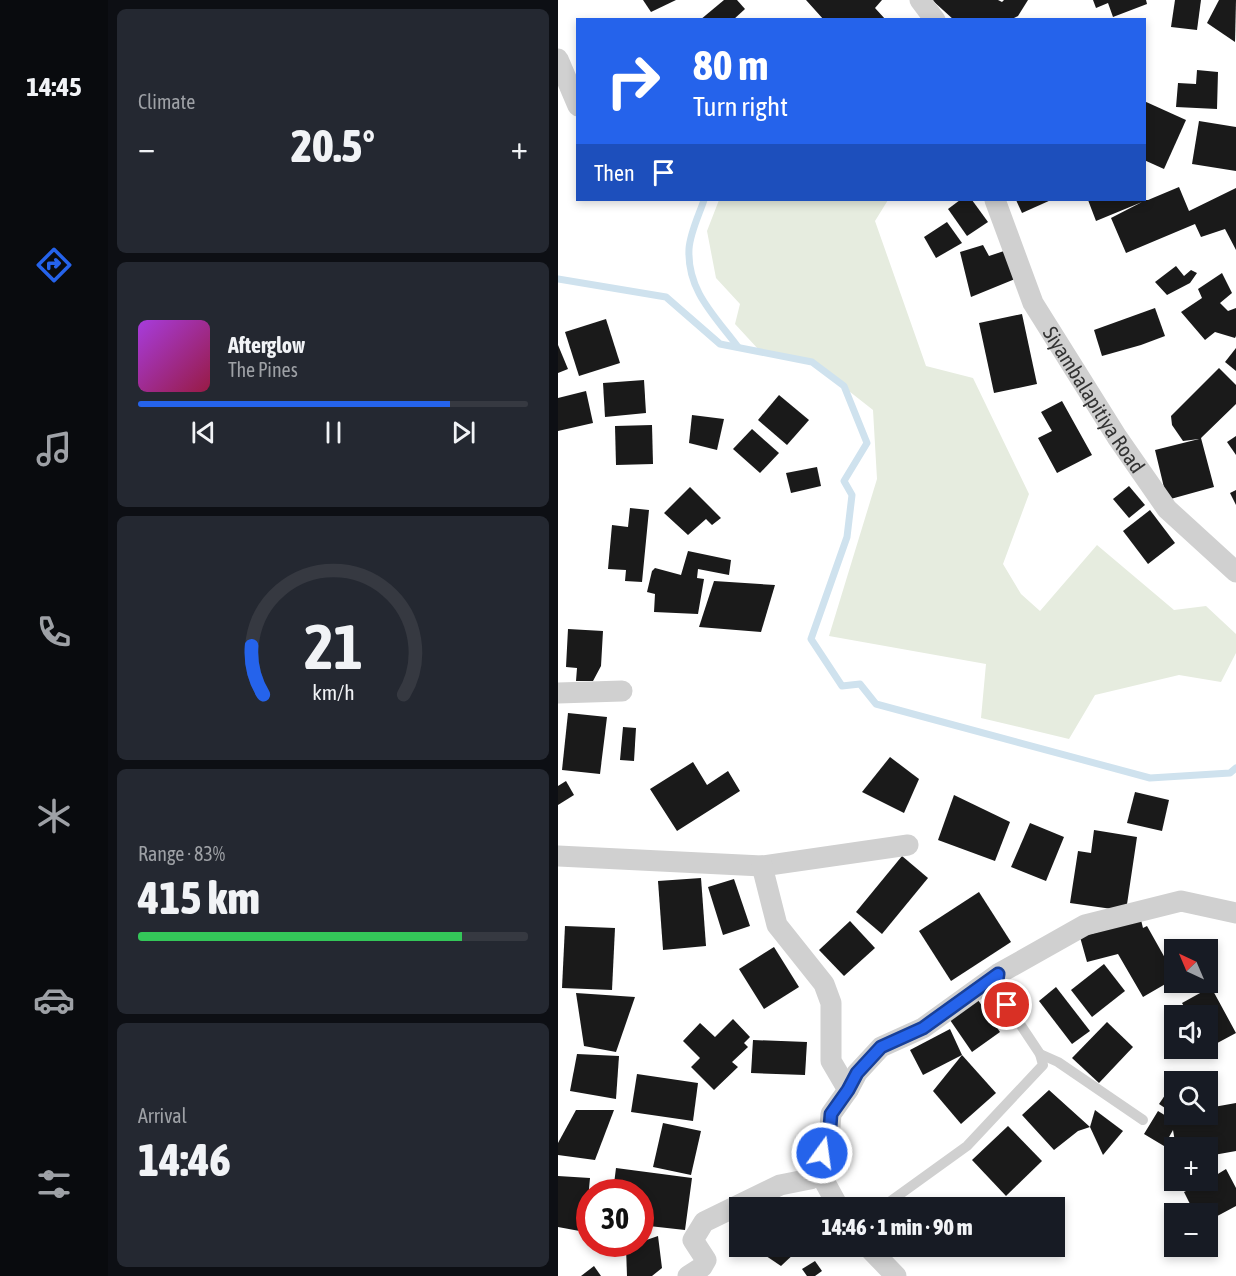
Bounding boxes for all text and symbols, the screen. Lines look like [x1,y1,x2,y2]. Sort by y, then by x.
text: 80 m [693,41,768,89]
icon: right [594,42,672,120]
text: 14:45 [26,71,82,102]
text: Climate [138,90,195,113]
text: Turn right [693,91,788,122]
text: 20.5° [291,120,375,172]
text: − [138,128,155,166]
text: + [511,128,528,166]
icon: arrive [647,156,680,189]
text: Then [594,160,635,186]
icon: directions [33,244,75,286]
street label: Siyambalapitiya Road [1039,322,1150,477]
text: Afterglow [228,332,305,358]
text: The Pines [228,358,298,381]
icon: previous [187,416,220,449]
icon: pause [317,416,350,449]
icon: next [447,416,480,449]
icon: music [33,428,75,470]
icon: phone [33,611,75,653]
text: 21 [304,611,362,682]
text: km/h [312,680,354,705]
icon: climate [33,795,75,837]
text: Range · 83% [138,842,225,865]
text: 415 km [138,872,260,924]
north arrow [1164,939,1218,993]
map controls [1164,939,1218,1257]
icon: car [33,979,75,1021]
pin [981,979,1032,1030]
icon: arrive [990,988,1023,1021]
button: sound [1164,1005,1218,1059]
button: search [1164,1071,1218,1125]
text: Arrival [138,1104,187,1127]
position arrow [790,1121,854,1185]
text: 14:46 [138,1134,231,1186]
button: + [1164,1137,1218,1191]
icon: filters [33,1163,75,1205]
speed limit sign: 30 [576,1179,654,1257]
button: − [1164,1203,1218,1257]
text: 14:46 · 1 min · 90 m [821,1214,973,1240]

